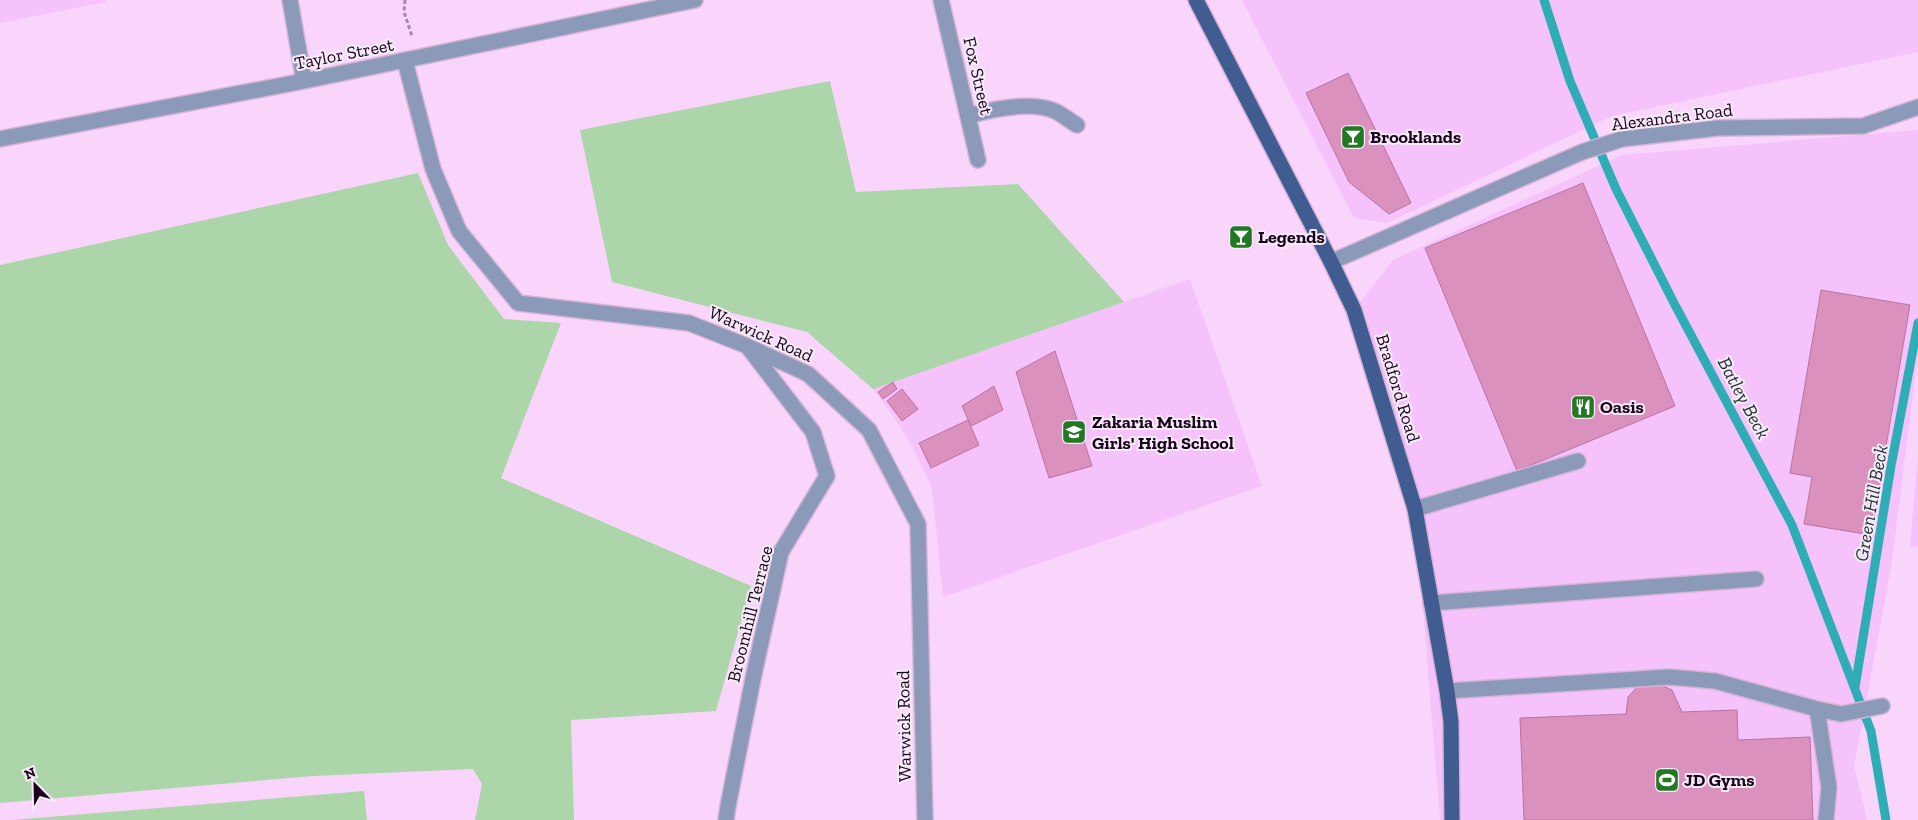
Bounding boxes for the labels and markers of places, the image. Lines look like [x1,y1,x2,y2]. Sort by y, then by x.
bar icon: Brooklands [1340,124,1366,150]
place label: Brooklands [1370,126,1461,148]
bar icon: Legends [1228,224,1254,250]
place label: Legends [1258,226,1325,248]
restaurant icon: Oasis [1570,394,1596,420]
place label: Oasis [1600,396,1644,418]
place label: Zakaria Muslim Girls' High School [1092,411,1234,454]
school or university icon: Zakaria Muslim Girls' High School [1061,419,1087,445]
sports icon: JD Gyms [1654,767,1680,793]
place label: JD Gyms [1684,769,1755,791]

